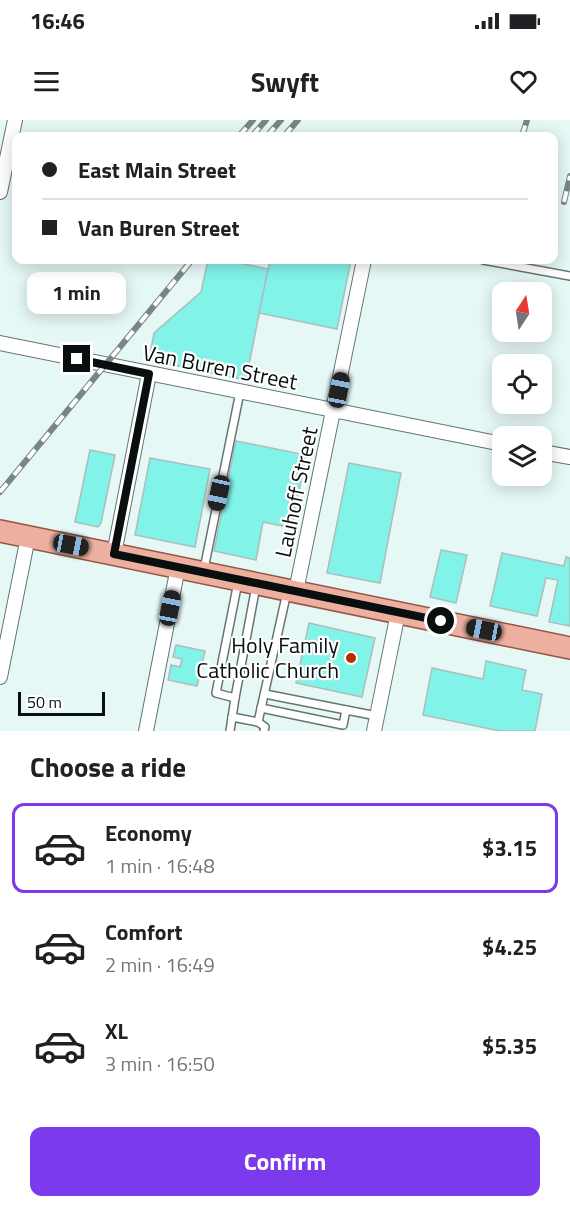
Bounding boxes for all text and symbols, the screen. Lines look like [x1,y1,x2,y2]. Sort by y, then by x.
text: 16:46 [30,4,85,38]
text: Swyft [251,61,319,102]
icon: menu [30,65,63,98]
icon: heart [507,65,540,98]
text: East Main Street [78,153,236,187]
text: Van Buren Street [78,211,239,245]
callout: 1 min [28,272,127,314]
text: 1 min [52,277,101,308]
north arrow [492,282,552,342]
map controls [492,282,552,486]
street label: Van Buren Street [140,335,301,399]
route end [63,345,90,372]
button: locate [492,354,552,414]
car [327,371,351,409]
street label: Lauhoff Street [266,423,326,560]
button: layers [492,426,552,486]
car [206,474,232,512]
car [52,533,90,557]
car [158,589,182,627]
route start [427,607,454,634]
car [465,618,503,642]
place label: Holy Family Catholic Church [196,628,339,687]
marker: Holy Family Catholic Church [344,651,358,665]
scale bar [18,689,105,716]
text: 50 m [27,690,62,714]
text: Choose a ride [30,746,186,787]
text: Economy [105,816,192,850]
icon: car [33,821,87,875]
text: $3.15 [482,831,537,865]
text: 1 min · 16:48 [105,850,215,881]
text: Comfort [105,915,183,949]
icon: car [33,920,87,974]
text: $4.25 [482,930,537,964]
text: 2 min · 16:49 [105,949,215,980]
text: XL [105,1014,128,1048]
icon: car [33,1019,87,1073]
text: $5.35 [482,1029,537,1063]
text: 3 min · 16:50 [105,1048,215,1079]
button: Confirm [30,1127,540,1196]

